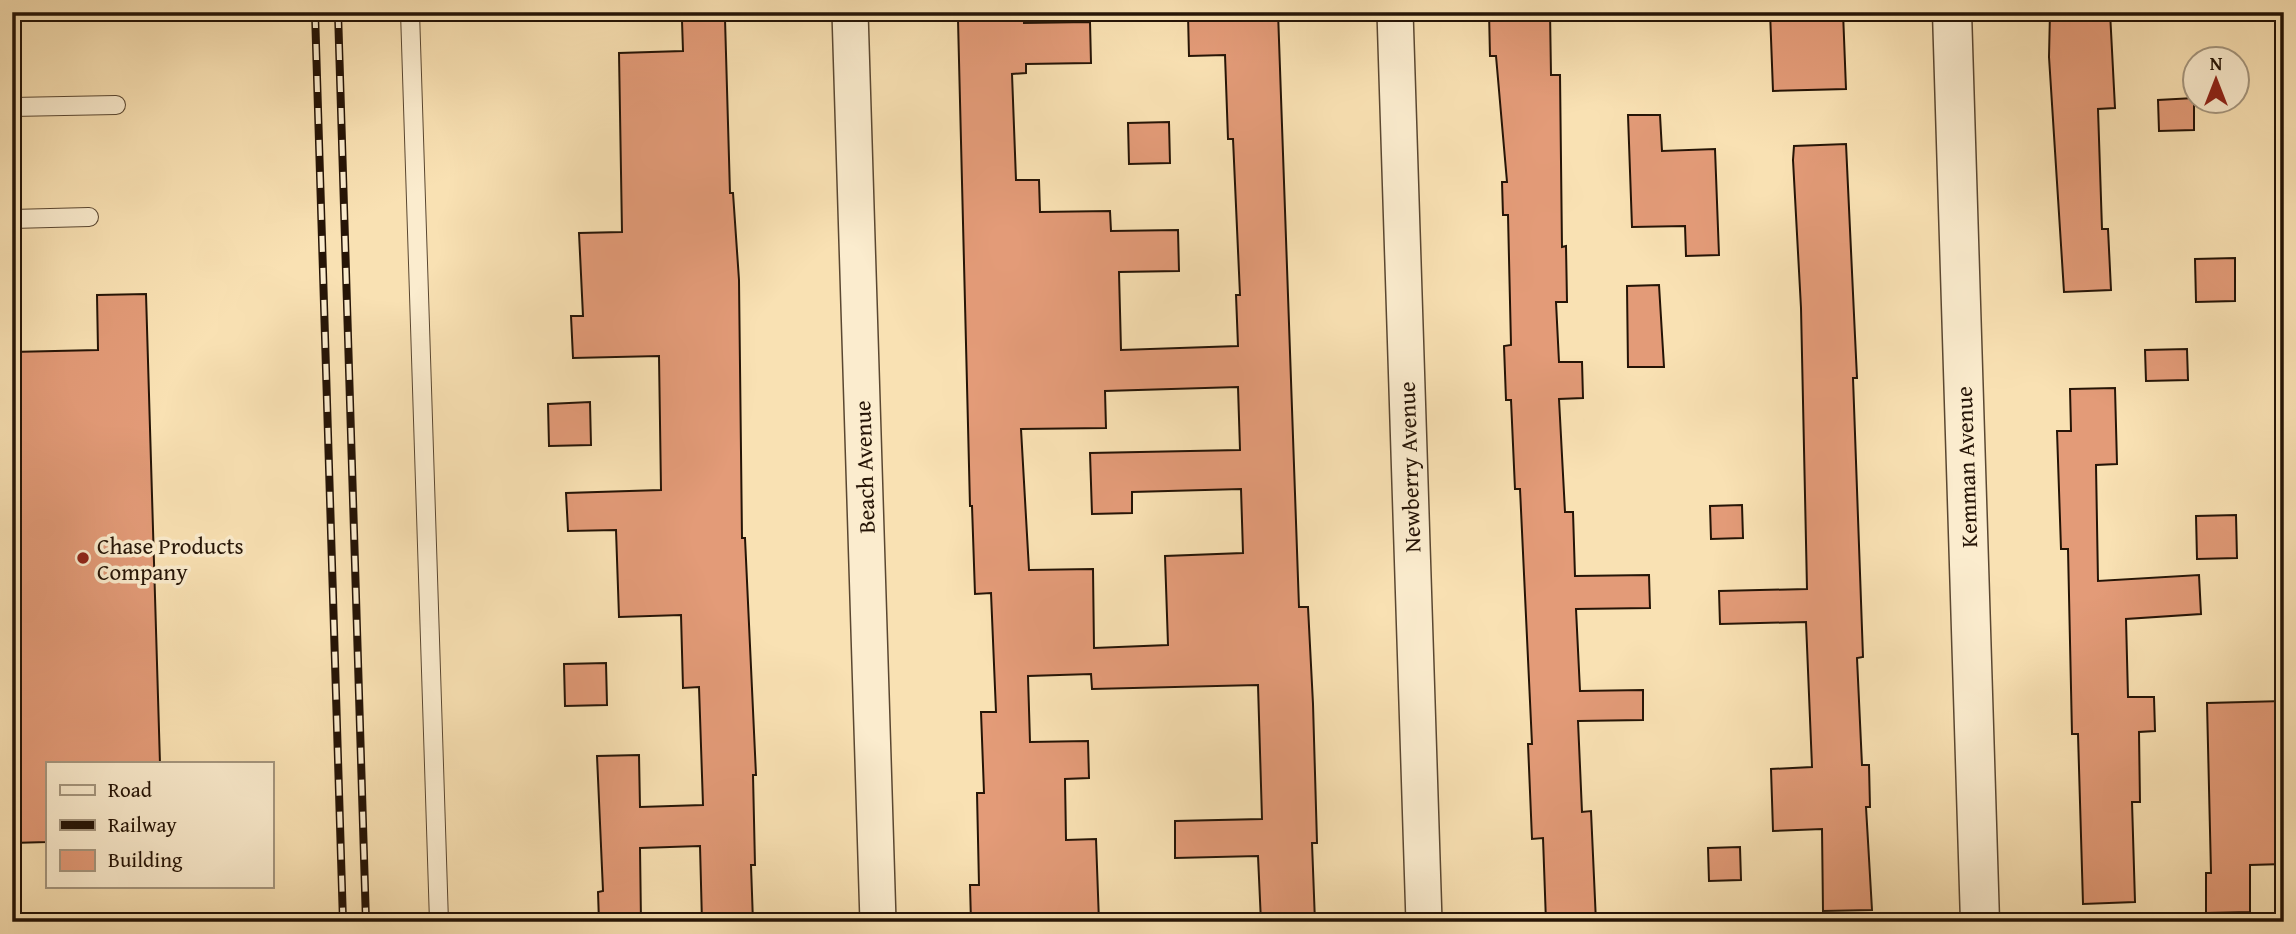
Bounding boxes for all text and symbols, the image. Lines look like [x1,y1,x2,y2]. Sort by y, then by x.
north arrow [2180,46,2250,116]
text: N [2210,49,2223,77]
street label: Newberry Avenue [1390,381,1428,553]
street label: Kemman Avenue [1947,386,1985,548]
street label: Beach Avenue [845,400,883,534]
place label: Chase Products Company [97,529,244,588]
marker: Chase Products Company [75,550,91,566]
legend [46,762,273,888]
text: Road [108,774,153,805]
text: Railway [108,809,177,840]
text: Building [108,844,183,875]

